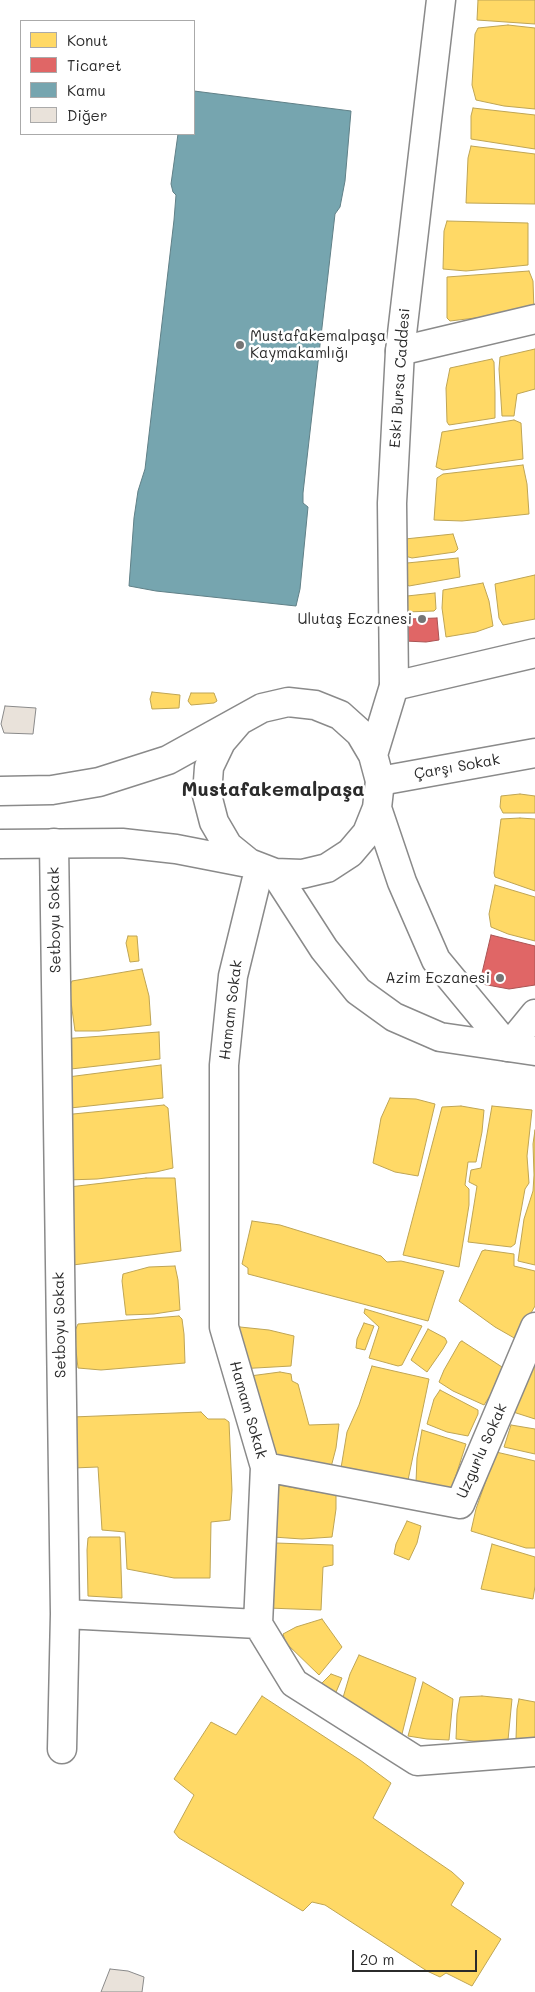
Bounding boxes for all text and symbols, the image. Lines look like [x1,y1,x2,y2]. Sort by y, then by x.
legend [20,20,195,135]
text: Konut [67,30,108,50]
text: Ticaret [67,55,122,75]
text: Kamu [67,80,106,100]
text: Diğer [67,105,107,125]
street label: Eski Bursa Caddesi [386,308,414,448]
place label: Mustafakemalpaşa Kaymakamlığı [250,327,386,362]
marker: Mustafakemalpaşa Kaymakamlığı [234,339,246,351]
place label: Ulutaş Eczanesi [297,610,412,628]
marker: Ulutaş Eczanesi [416,613,428,625]
street label: Çarşı Sokak [413,751,501,783]
district label: Mustafakemalpaşa [181,778,365,802]
street label: Setboyu Sokak [45,867,65,973]
street label: Hamam Sokak [216,959,246,1061]
place label: Azim Eczanesi [385,969,490,987]
marker: Azim Eczanesi [494,972,506,984]
street label: Setboyu Sokak [50,1272,70,1378]
street label: Hamam Sokak [225,1359,271,1461]
street label: Uzgurlu Sokak [453,1401,511,1501]
scale bar [355,1940,480,1972]
text: 20 m [360,1949,394,1969]

